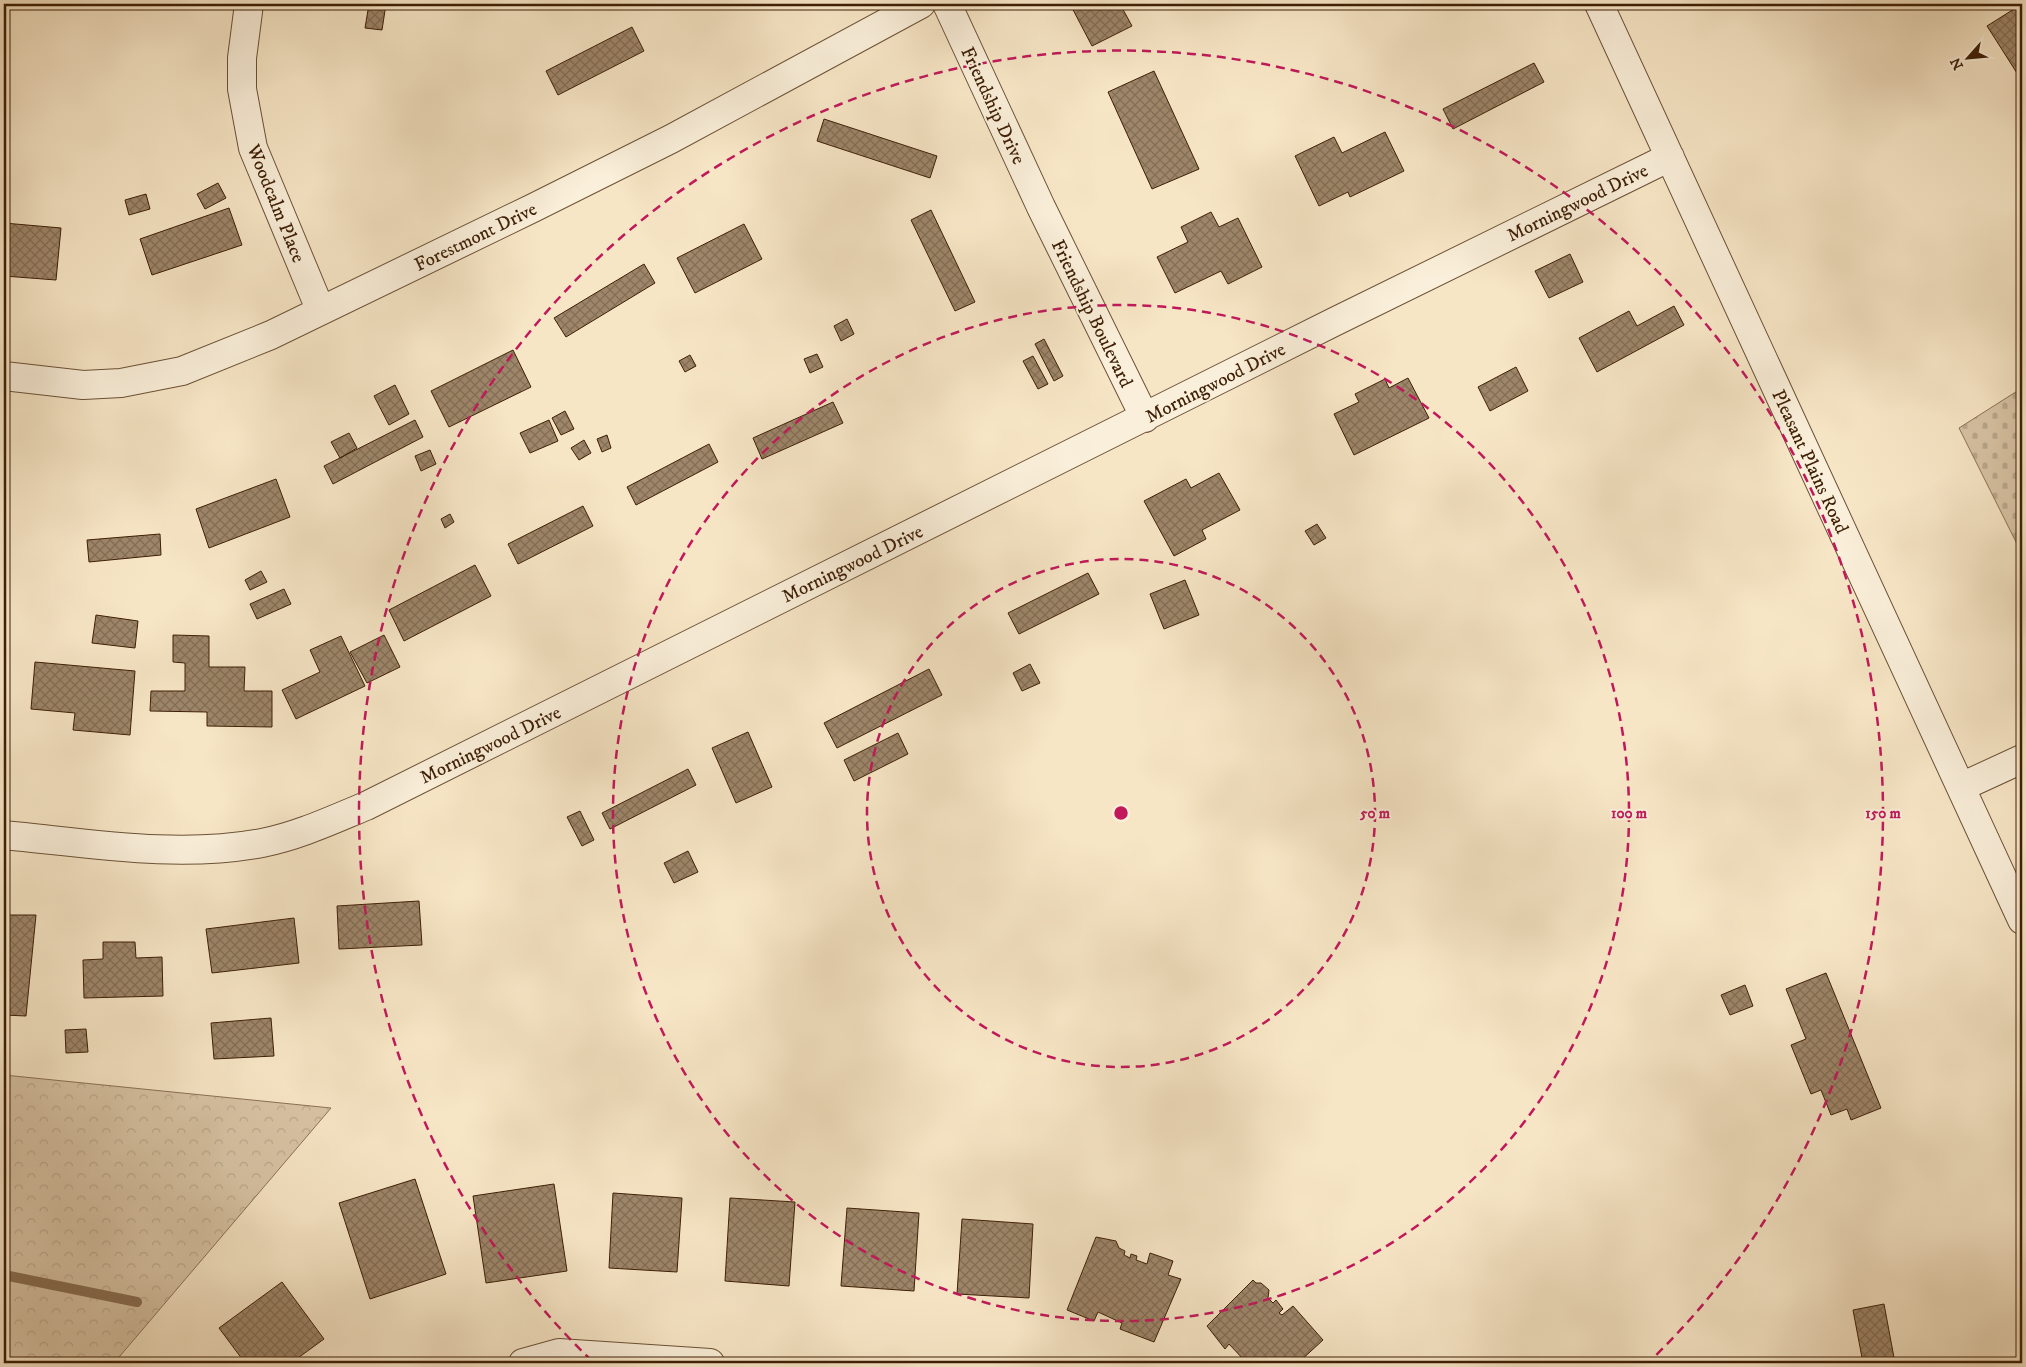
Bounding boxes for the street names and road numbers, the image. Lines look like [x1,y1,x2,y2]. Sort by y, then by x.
street label: Friendship Drive [955,43,1030,168]
street label: Woodcalm Place [241,140,310,266]
street label: Morningwood Drive [1503,159,1652,247]
street label: Forestmont Drive [411,198,541,277]
street label: Friendship Boulevard [1046,236,1138,392]
street label: Morningwood Drive [1142,338,1290,429]
street label: Pleasant Plains Road [1766,386,1853,538]
street label: Morningwood Drive [778,520,927,608]
street label: Morningwood Drive [416,701,565,789]

